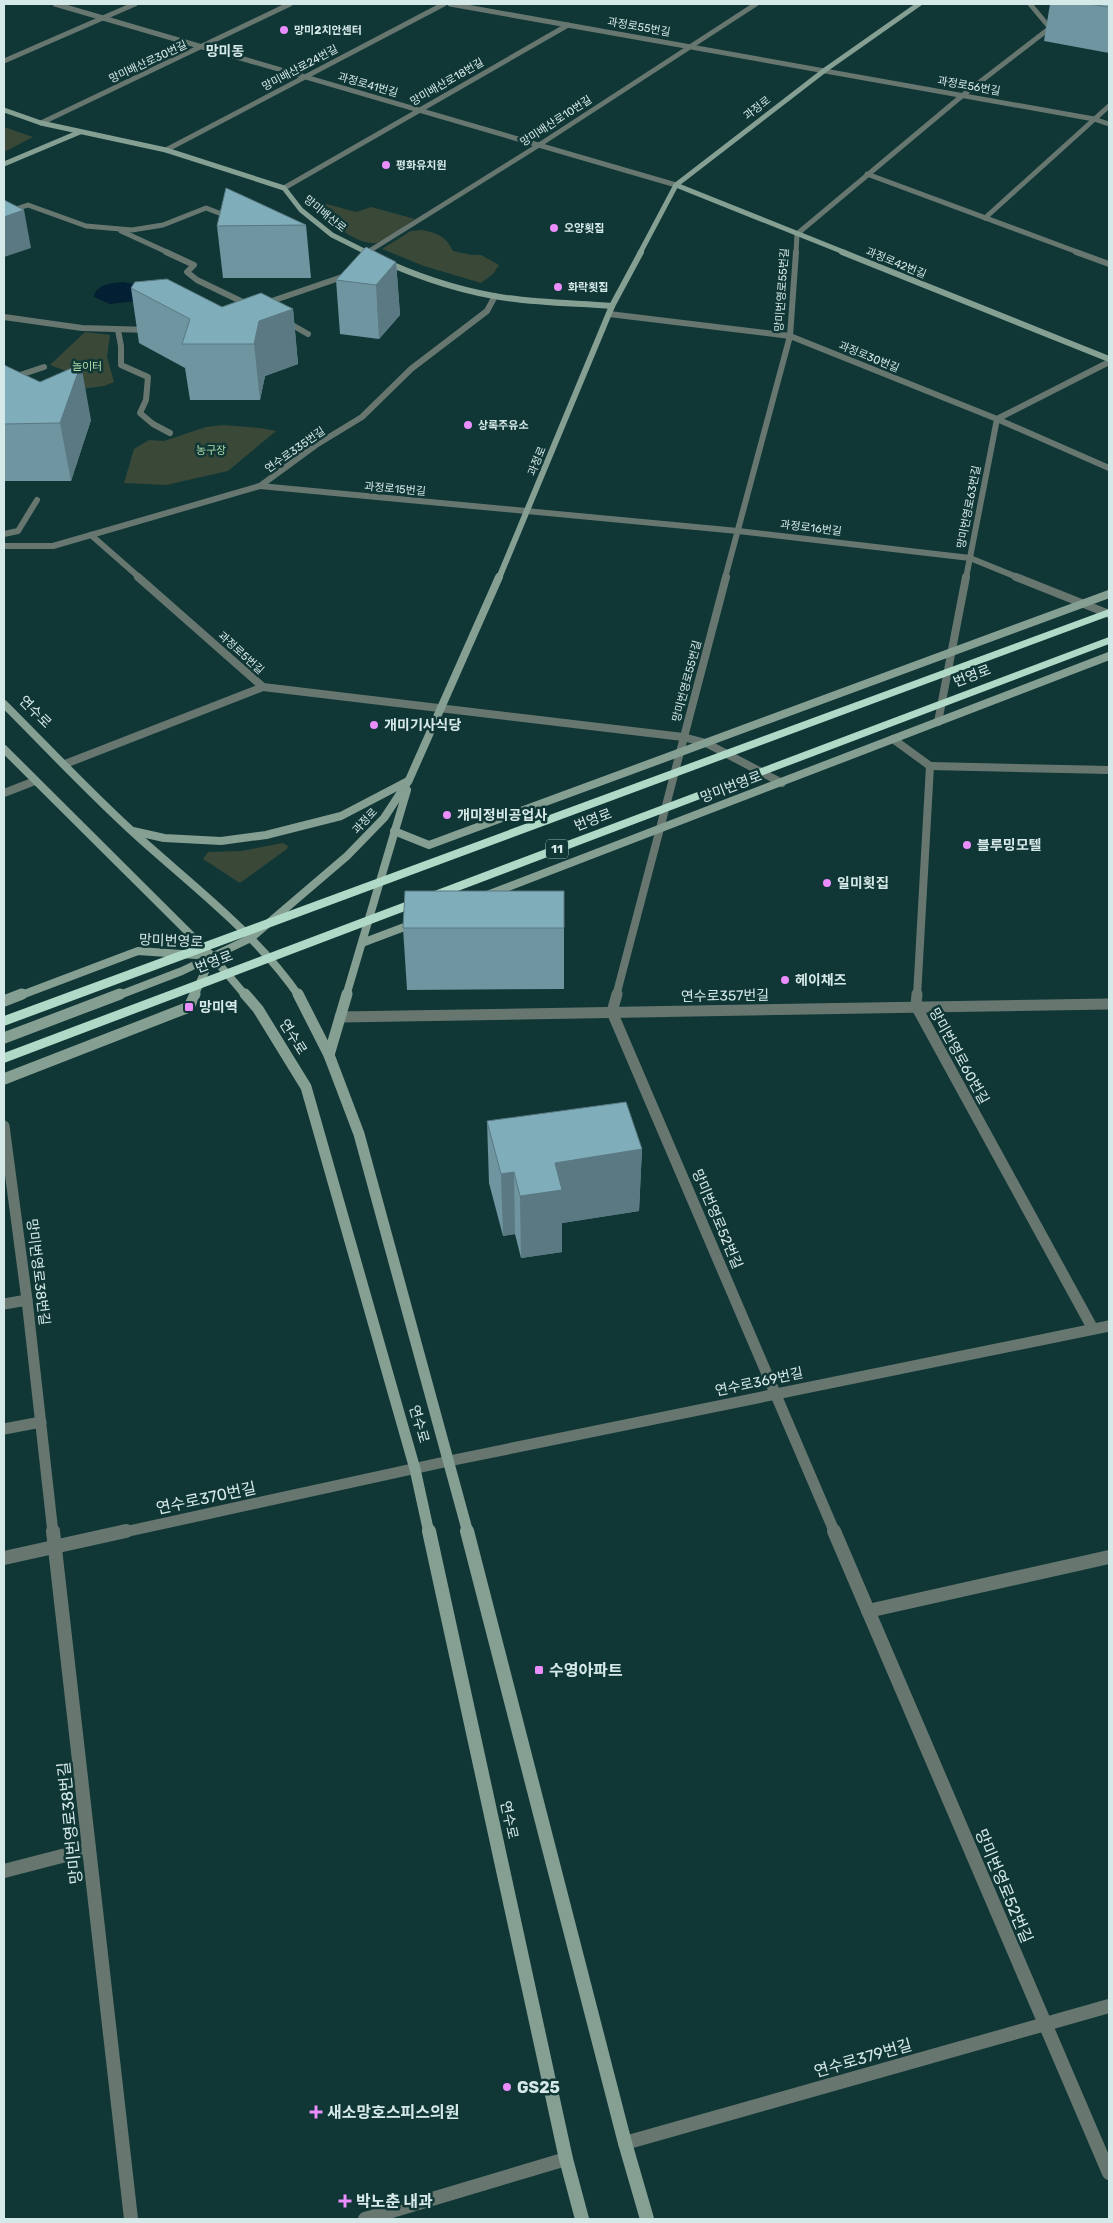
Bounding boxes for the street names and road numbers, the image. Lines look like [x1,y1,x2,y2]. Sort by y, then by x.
street label: 과정로55번길 [607,15,671,39]
street label: 망미배산로30번길 [107,38,189,86]
street label: 망미배산로24번길 [260,43,340,93]
street label: 망미배산로18번길 [408,56,486,108]
street label: 과정로41번길 [336,70,400,100]
street label: 과정로56번길 [936,74,1002,98]
street label: 망미배산로10번길 [518,93,594,149]
street label: 과정로 [741,94,773,122]
street label: 망미배산로 [301,193,349,235]
street label: 과정로42번길 [864,245,928,281]
street label: 망미번영로55번길 [773,248,791,332]
street label: 과정로30번길 [837,339,901,375]
street label: 연수로335번길 [262,424,328,476]
street label: 과정로 [525,444,549,478]
street label: 망미번영로63번길 [955,464,983,550]
street label: 과정로15번길 [364,480,426,498]
street label: 과정로16번길 [779,518,843,538]
street label: 과정로5번길 [215,629,267,677]
street label: 망미번영로55번길 [670,639,704,723]
street label: 번영로 [951,661,993,691]
street label: 연수로 [15,692,55,732]
street label: 망미번영로 [698,767,764,806]
street label: 과정로 [350,805,380,837]
street label: 번영로 [572,805,614,835]
road number: 11 [546,840,568,859]
street label: 망미번영로 [139,931,204,951]
street label: 번영로 [193,947,235,977]
street label: 연수로357번길 [681,987,769,1005]
street label: 망미번영로60번길 [926,1005,992,1107]
street label: 연수로 [276,1016,311,1058]
street label: 망미번영로52번길 [688,1167,746,1271]
street label: 망미번영로38번길 [23,1218,53,1326]
street label: 연수로369번길 [713,1364,805,1400]
street label: 연수로 [406,1403,433,1445]
street label: 연수로370번길 [154,1478,258,1518]
street label: 망미번영로38번길 [54,1761,86,1885]
street label: 연수로 [497,1799,521,1841]
street label: 망미번영로52번길 [971,1826,1037,1946]
street label: 연수로379번길 [812,2035,914,2081]

